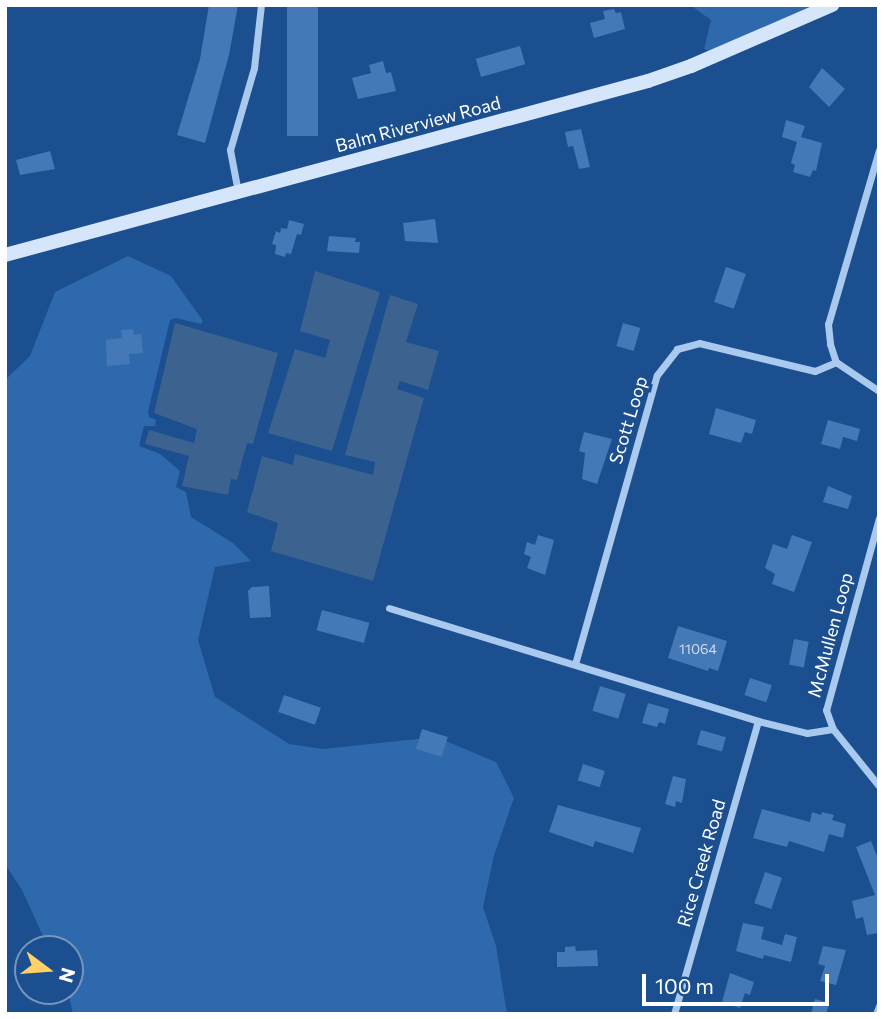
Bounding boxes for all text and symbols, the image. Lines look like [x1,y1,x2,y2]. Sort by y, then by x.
street label: Balm Riverview Road [333,92,503,156]
street label: Scott Loop [604,373,652,467]
street label: McMullen Loop [803,570,857,700]
house number: 11064 [679,641,717,657]
street label: Rice Creek Road [672,797,730,929]
north arrow [14,935,84,1005]
scale bar [646,960,833,1004]
text: N [55,965,81,985]
text: 100 m [655,973,714,998]

